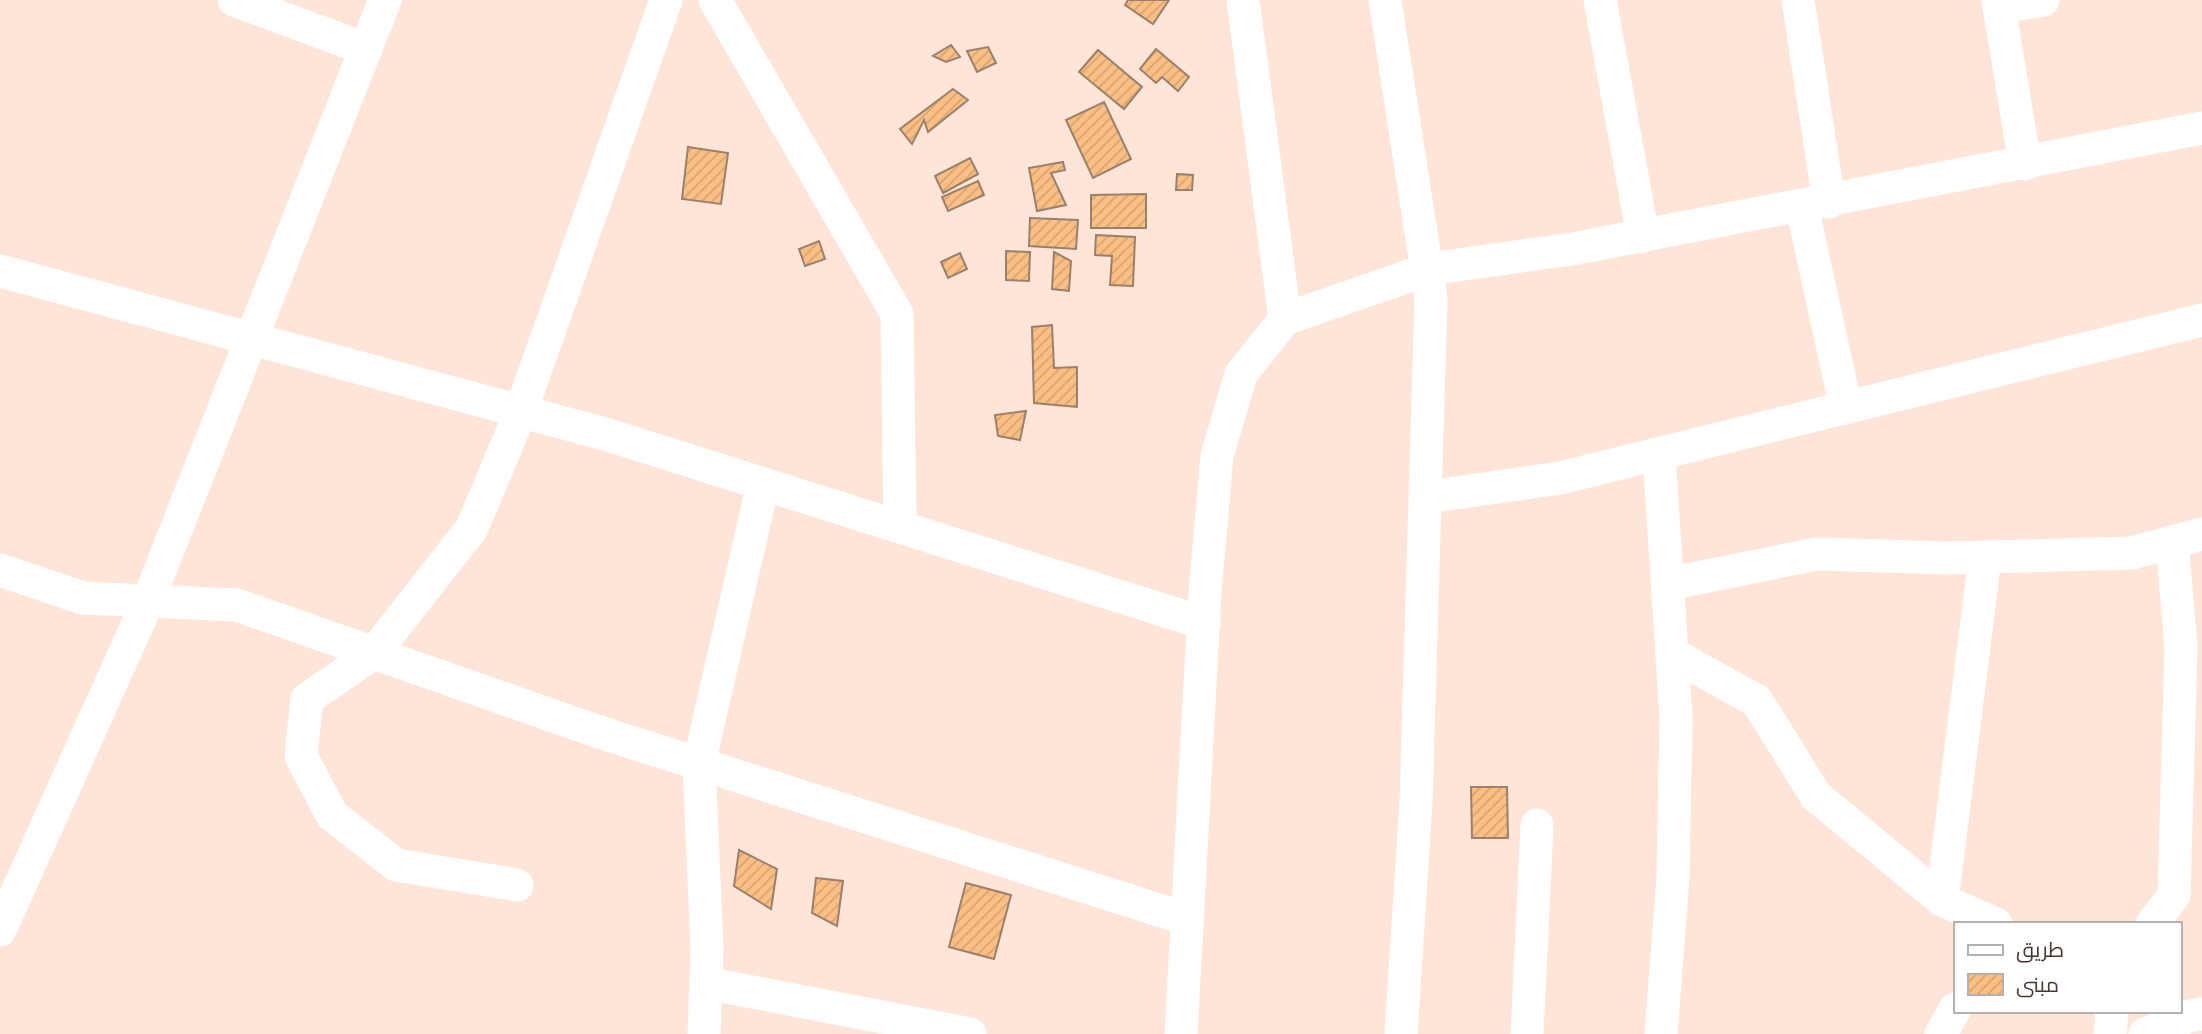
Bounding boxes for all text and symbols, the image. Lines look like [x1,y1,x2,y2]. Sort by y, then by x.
legend [1954,922,2181,1013]
text: طريق [2016,937,2064,963]
text: مبنى [2016,972,2059,998]

